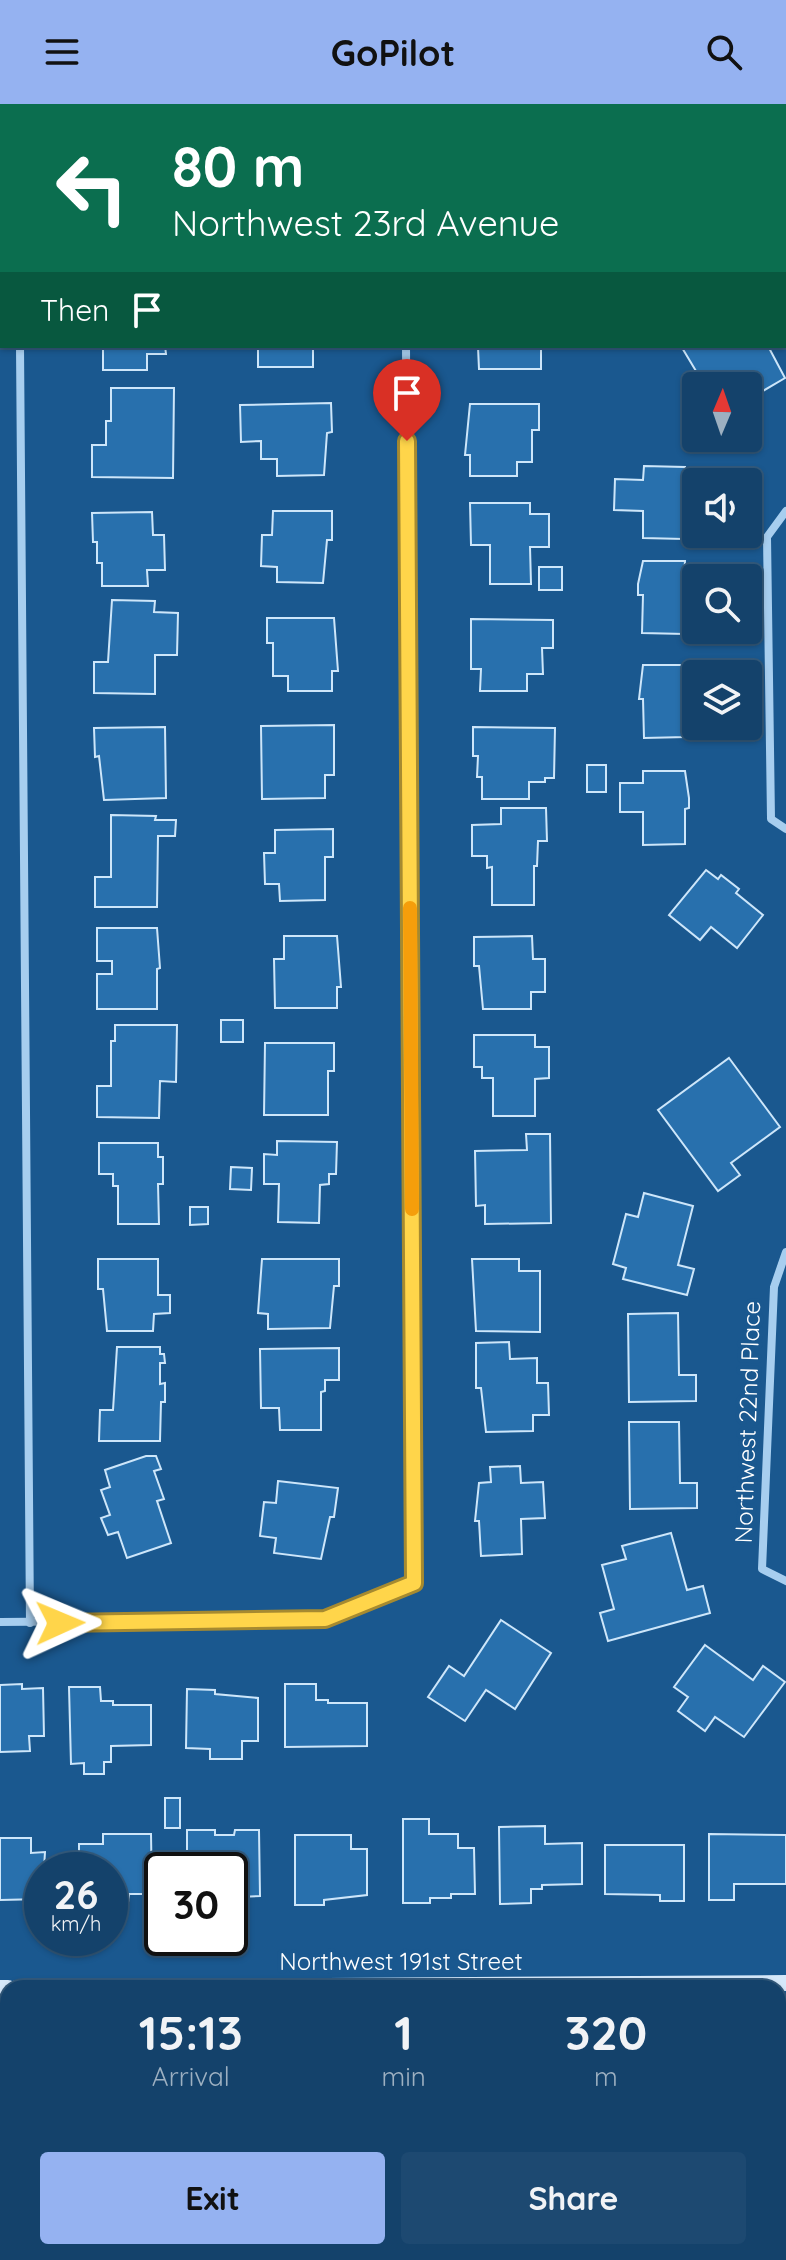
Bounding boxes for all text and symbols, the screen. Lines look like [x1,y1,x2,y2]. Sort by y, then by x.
icon: menu [40,30,84,74]
text: GoPilot [331,30,455,75]
icon: search [702,30,746,74]
text: 80 m [172,131,304,201]
icon: left [40,136,144,240]
text: Northwest 23rd Avenue [172,200,559,245]
icon: arrive [125,288,169,332]
text: Then [40,291,109,329]
pin [373,359,441,441]
icon: arrive [385,371,429,415]
north arrow [682,372,762,452]
map controls [682,372,762,740]
button: sound [682,468,762,548]
button: search [682,564,762,644]
button: layers [682,660,762,740]
street label: Northwest 22nd Place [728,1300,766,1544]
position arrow [18,1581,102,1665]
speed limit sign: 30 [144,1852,248,1956]
text: 26 [54,1869,98,1919]
text: km/h [51,1911,101,1936]
street label: Northwest 191st Street [279,1946,523,1976]
text: 15:13 [139,2002,243,2062]
text: 1 [394,2002,413,2062]
text: 320 [565,2002,647,2062]
text: Arrival [152,2060,230,2093]
text: min [382,2060,426,2093]
text: m [594,2060,618,2093]
button: Exit [40,2152,385,2244]
button: Share [401,2152,746,2244]

